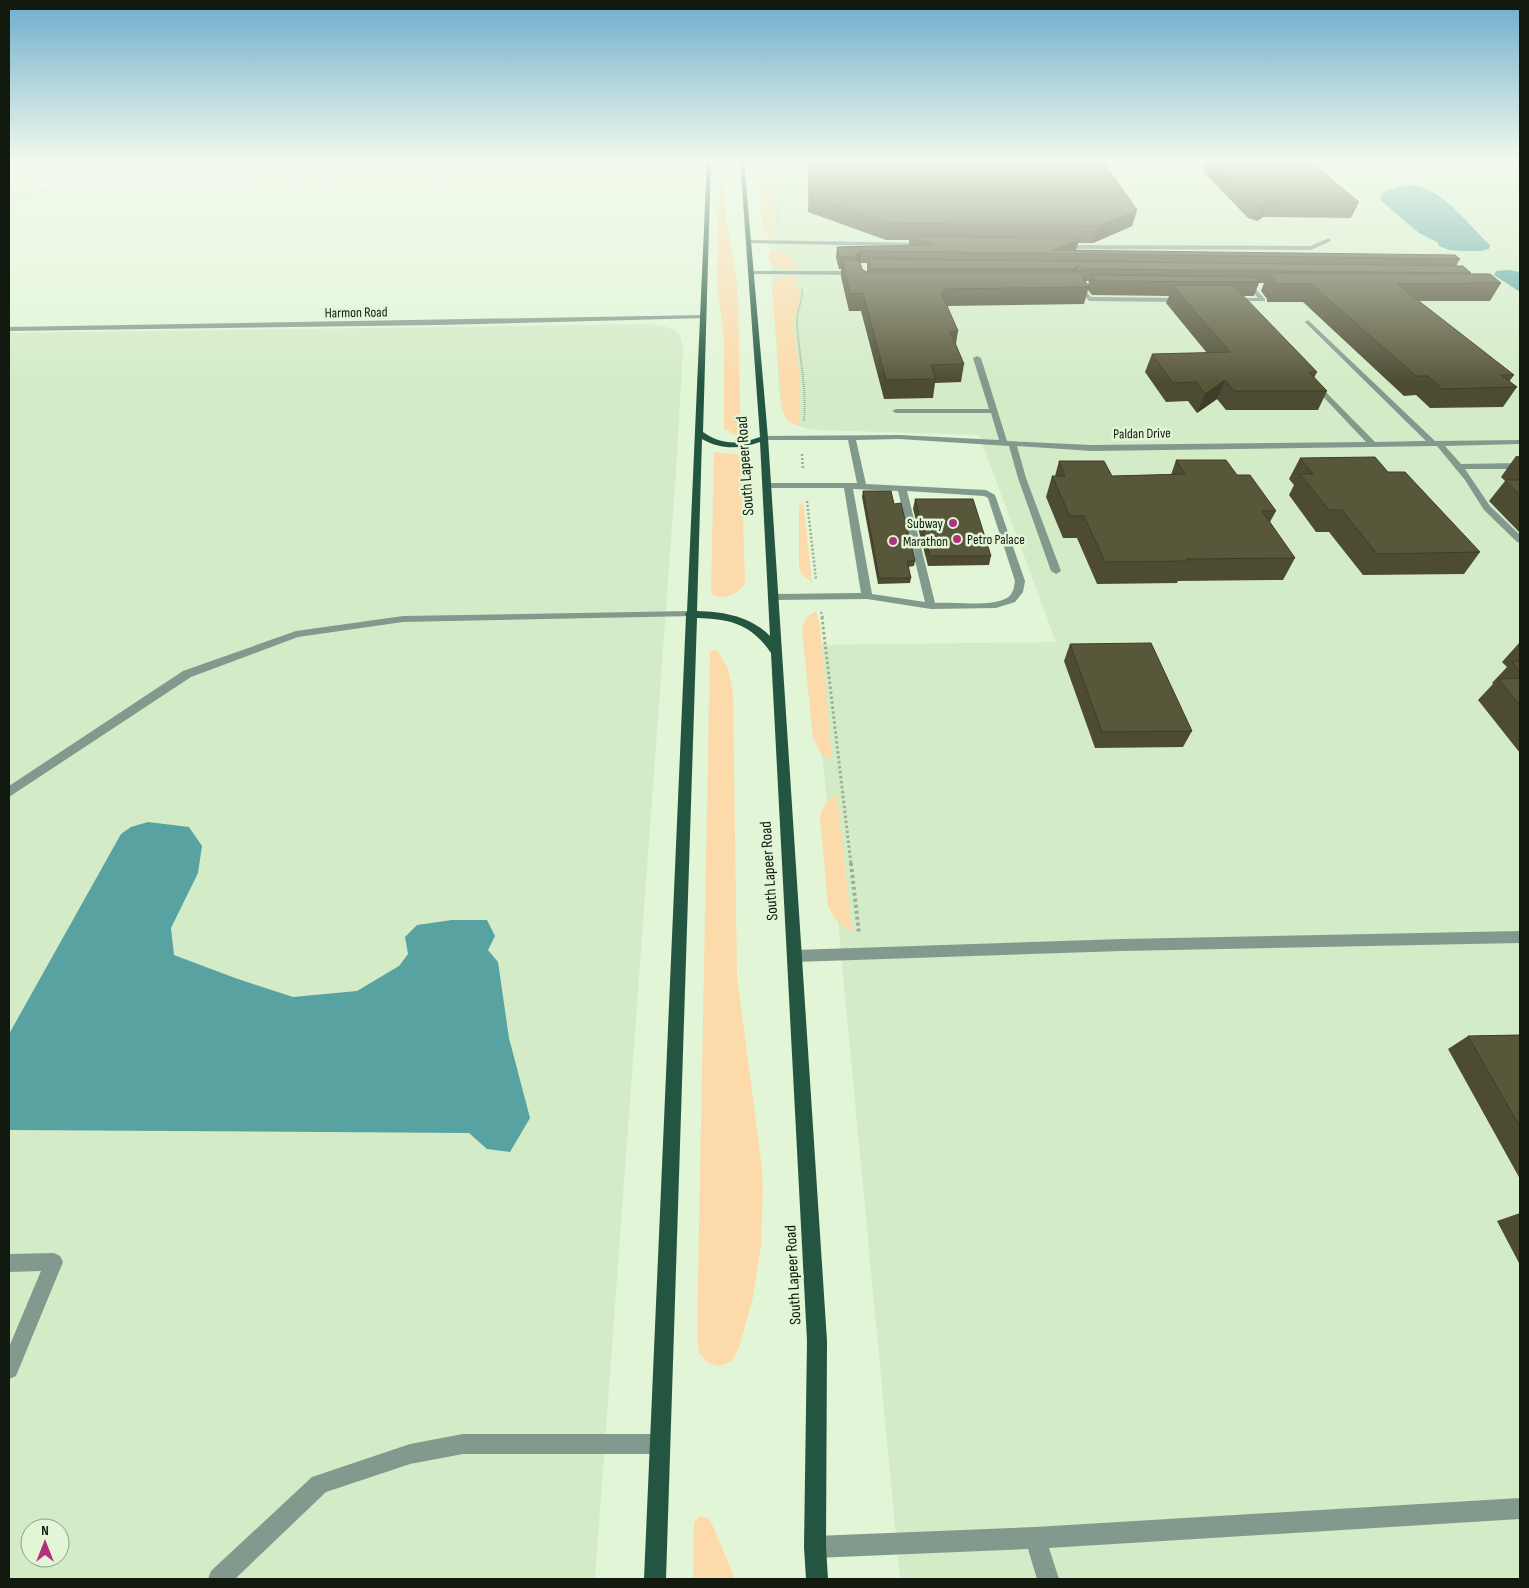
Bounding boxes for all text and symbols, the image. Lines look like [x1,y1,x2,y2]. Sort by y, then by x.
street label: Harmon Road [324,303,388,322]
street label: South Lapeer Road [733,415,758,516]
street label: Paldan Drive [1113,424,1171,443]
place label: Subway [907,515,944,532]
marker: Subway [947,517,959,529]
place label: Petro Palace [967,531,1025,548]
place label: Marathon [903,533,948,550]
marker: Petro Palace [951,533,963,545]
marker: Marathon [887,535,899,547]
street label: South Lapeer Road [757,820,782,921]
street label: South Lapeer Road [781,1225,806,1325]
north arrow [20,1518,70,1568]
text: N [41,1522,49,1539]

